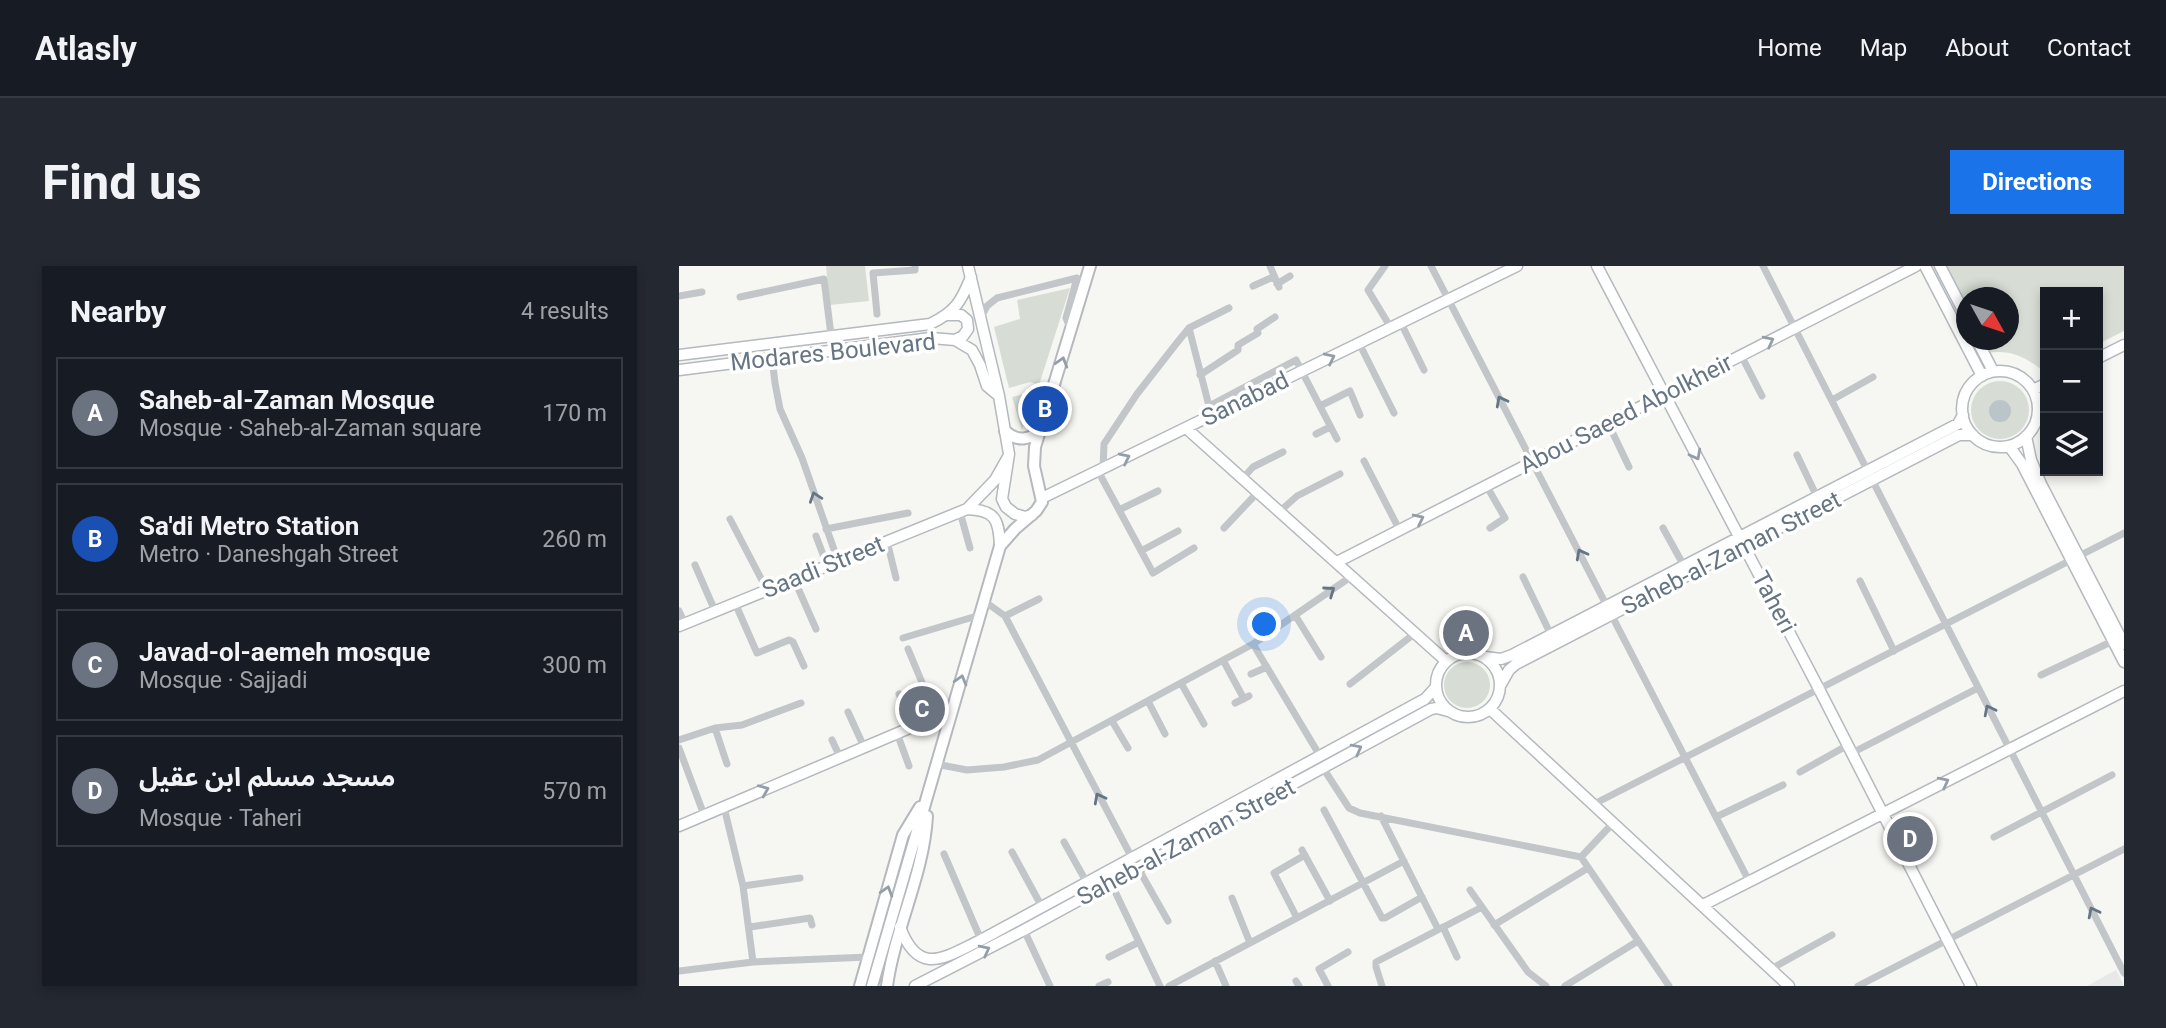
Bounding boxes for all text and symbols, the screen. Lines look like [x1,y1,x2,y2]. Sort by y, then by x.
text: Atlasly [35,29,137,68]
text: Home [1757,34,1822,62]
text: Map [1860,34,1907,62]
text: About [1945,34,2009,62]
text: Contact [2047,34,2131,62]
button: Directions [1950,150,2124,214]
text: Find us [42,154,202,211]
north arrow [1956,287,2019,350]
map controls [2040,287,2103,476]
button: + [2040,287,2103,350]
text: Nearby [70,294,166,329]
text: 4 results [521,298,609,325]
street label: Modares Boulevard [729,327,937,377]
one-way arrow [1762,336,1774,349]
street label: Abou Saeed Abolkheir [1515,348,1737,480]
button: − [2040,350,2103,413]
one-way arrow [1323,352,1335,366]
one-way arrow [1053,356,1068,368]
street label: Sanabad [1197,366,1293,432]
pin: B [1022,383,1068,435]
text: Saheb-al-Zaman Mosque [139,385,435,415]
one-way arrow [1496,396,1510,408]
text: A [87,400,103,427]
text: 170 m [542,400,607,427]
button: layers [2040,413,2103,476]
text: Mosque · Saheb-al-Zaman square [139,415,481,442]
one-way arrow [1688,447,1702,460]
one-way arrow [1118,452,1130,466]
street label: Saheb-al-Zaman Street [1616,485,1846,621]
one-way arrow [809,491,823,503]
text: Sa'di Metro Station [139,511,359,541]
one-way arrow [1412,513,1424,527]
text: B [88,526,102,553]
text: 260 m [542,526,607,553]
street label: Saadi Street [758,530,888,604]
text: Metro · Daneshgah Street [139,541,398,568]
one-way arrow [1576,548,1589,561]
street label: Taheri [1746,566,1802,638]
one-way arrow [1322,587,1335,599]
your location [1247,607,1281,641]
pin: A [1443,607,1489,659]
text: Javad-ol-aemeh mosque [139,637,430,667]
text: C [87,652,103,679]
text: 300 m [542,652,607,679]
text: Mosque · Sajjadi [139,667,308,694]
one-way arrow [952,674,967,686]
pin: C [899,683,945,735]
one-way arrow [1984,705,1998,717]
one-way arrow [1350,744,1363,757]
text: مسجد مسلم ابن عقیل [139,762,395,792]
street label: Saheb-al-Zaman Street [1072,773,1300,911]
one-way arrow [1937,777,1949,791]
text: D [88,778,102,805]
text: 570 m [542,778,607,805]
one-way arrow [757,784,770,798]
one-way arrow [1094,793,1108,805]
text: Mosque · Taheri [139,805,302,832]
pin: D [1887,813,1933,865]
one-way arrow [878,885,893,897]
one-way arrow [2088,907,2101,920]
one-way arrow [977,944,990,958]

